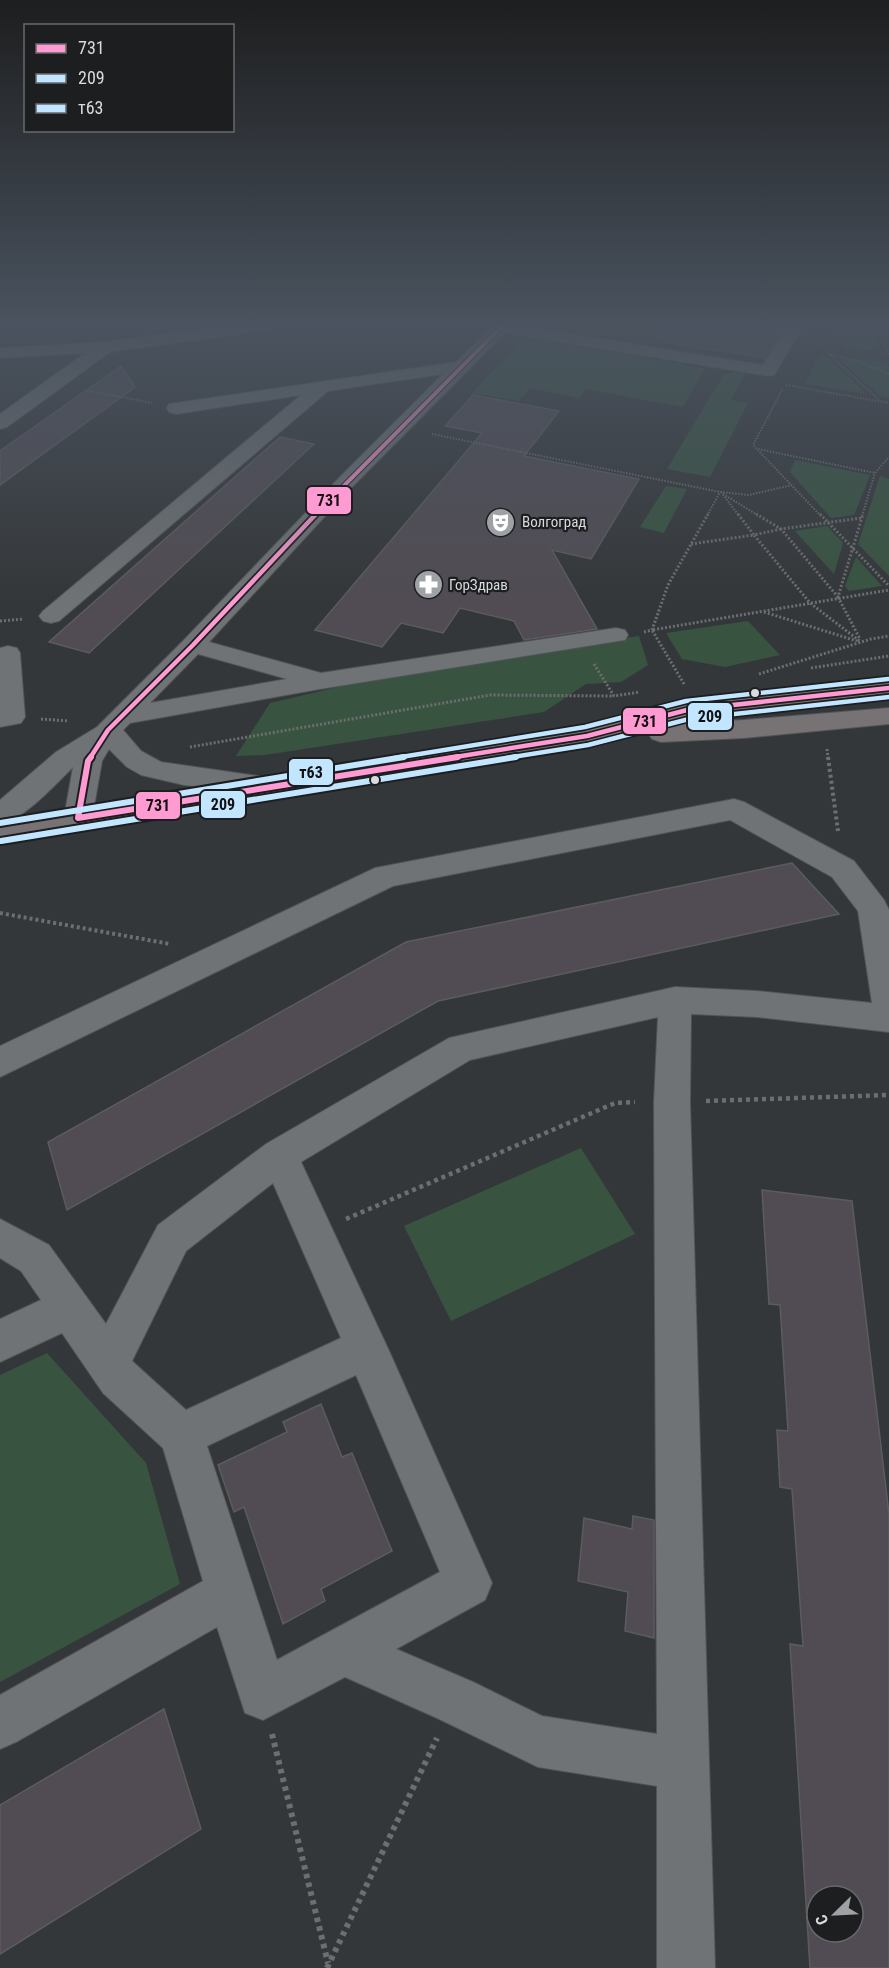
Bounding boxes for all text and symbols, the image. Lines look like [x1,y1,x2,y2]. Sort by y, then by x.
legend [24,24,234,132]
text: 731 [78,37,105,58]
text: 209 [78,67,105,88]
text: т63 [78,97,103,118]
line badge: 731 [306,486,352,515]
text: 731 [317,491,341,510]
theatre icon: Волгоград [485,506,517,538]
place label: Волгоград [522,513,586,531]
pharmacy icon: ГорЗдрав [412,569,444,601]
place label: ГорЗдрав [449,576,508,594]
unlabelled marker [749,687,761,699]
line badge: 209 [687,702,733,731]
line badge: 731 [622,707,667,735]
text: 209 [698,707,722,726]
text: 731 [633,712,657,731]
line badge: т63 [288,758,334,786]
text: т63 [299,763,323,782]
unlabelled marker [369,774,381,786]
line badge: 209 [200,790,246,819]
line badge: 731 [135,791,181,820]
text: 209 [211,795,235,814]
text: 731 [146,796,170,815]
north arrow [805,1884,865,1944]
text: С [811,1912,832,1928]

